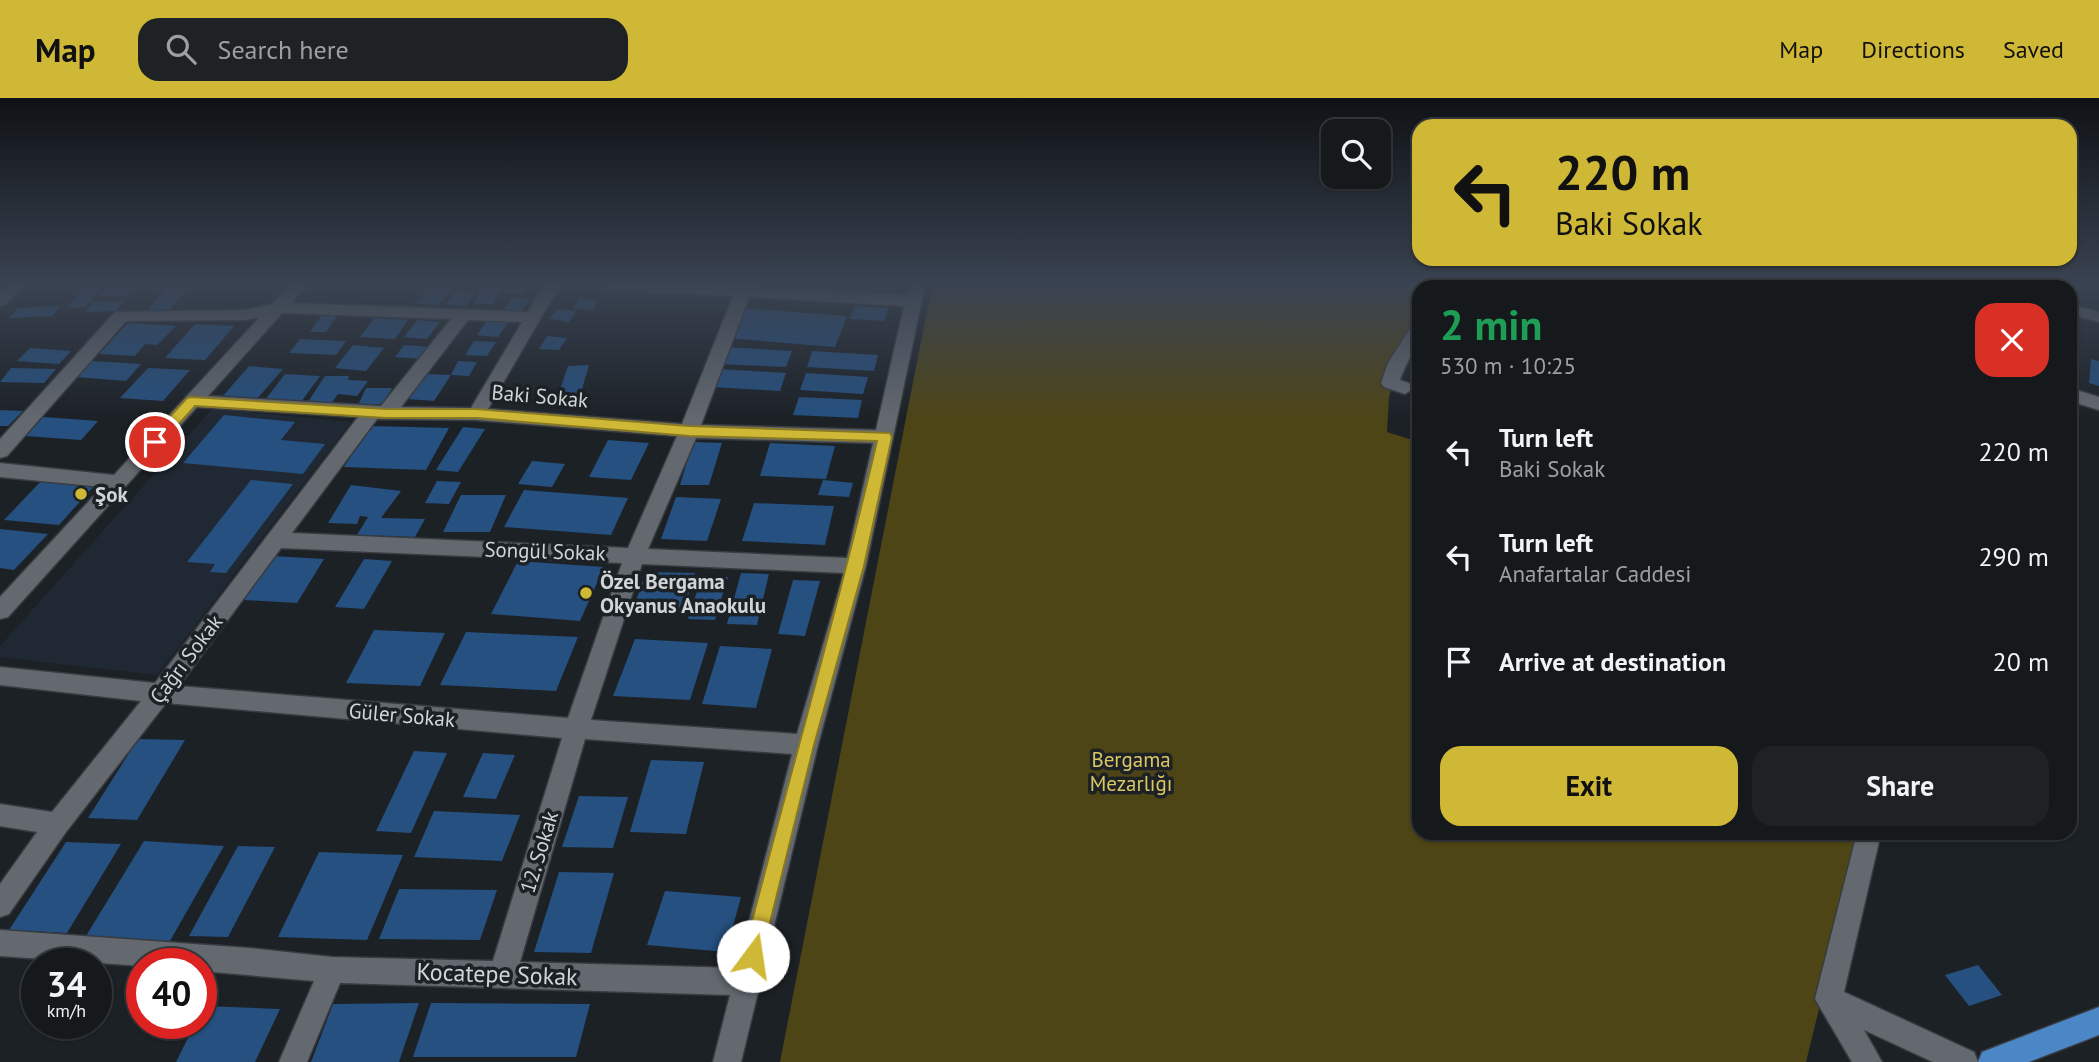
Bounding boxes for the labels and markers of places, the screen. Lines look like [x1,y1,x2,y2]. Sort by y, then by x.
pin [125,412,185,472]
place label: Şok [95,481,128,508]
marker: Şok [73,486,89,502]
place label: Özel Bergama Okyanus Anaokulu [600,568,766,619]
marker: Özel Bergama Okyanus Anaokulu [578,585,594,601]

